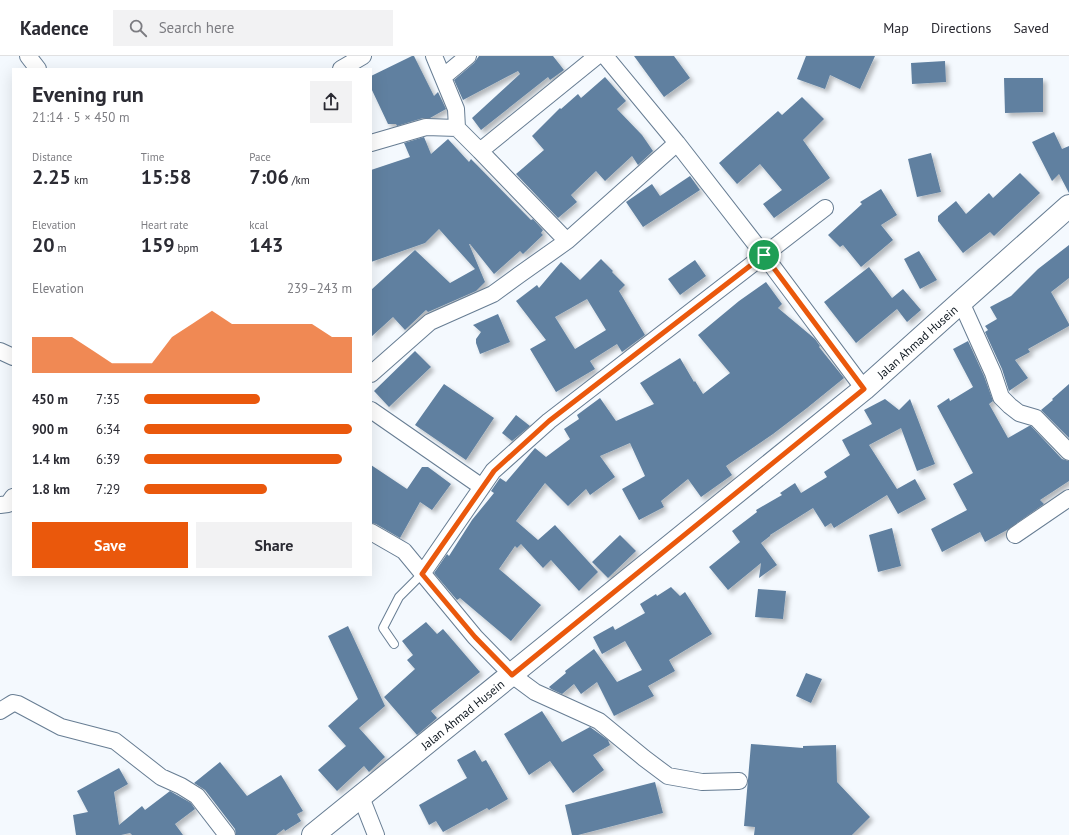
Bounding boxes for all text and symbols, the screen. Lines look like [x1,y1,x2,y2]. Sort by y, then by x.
search box [113,10,393,46]
text: Kadence [20,16,89,40]
icon: search [127,17,149,39]
text: Search here [159,18,234,37]
text: Map [883,19,909,37]
text: Directions [931,19,991,37]
text: Saved [1013,19,1049,37]
text: Evening run [32,80,144,108]
button: share [310,81,352,123]
text: 21:14 · 5 × 450 m [32,109,129,126]
text: Distance [32,150,72,164]
text: Time [141,150,164,164]
text: Pace [249,150,271,164]
text: 2.25 [32,164,71,190]
text: 15:58 [141,164,191,190]
text: 7:06 [249,164,289,190]
text: km [71,173,88,187]
text: /km [289,173,310,187]
text: Elevation [32,218,76,232]
text: Heart rate [141,218,188,232]
text: kcal [249,218,268,232]
text: 20 [32,232,55,258]
text: 159 [141,232,175,258]
text: 143 [249,232,283,258]
pin [747,238,781,272]
text: m [55,241,67,255]
text: bpm [175,241,198,255]
icon: arrive [753,244,775,266]
text: Elevation [32,280,84,297]
text: 239–243 m [287,280,352,297]
street label: Jalan Ahmad Husein [873,302,960,382]
text: 450 m [32,391,68,408]
text: 7:35 [96,391,120,408]
text: 900 m [32,421,68,438]
text: 6:34 [96,421,120,438]
text: 1.4 km [32,451,70,468]
text: 6:39 [96,451,120,468]
text: 1.8 km [32,481,70,498]
text: 7:29 [96,481,120,498]
button: Save [32,522,188,568]
button: Share [196,522,352,568]
street label: Jalan Ahmad Husein [417,676,507,753]

